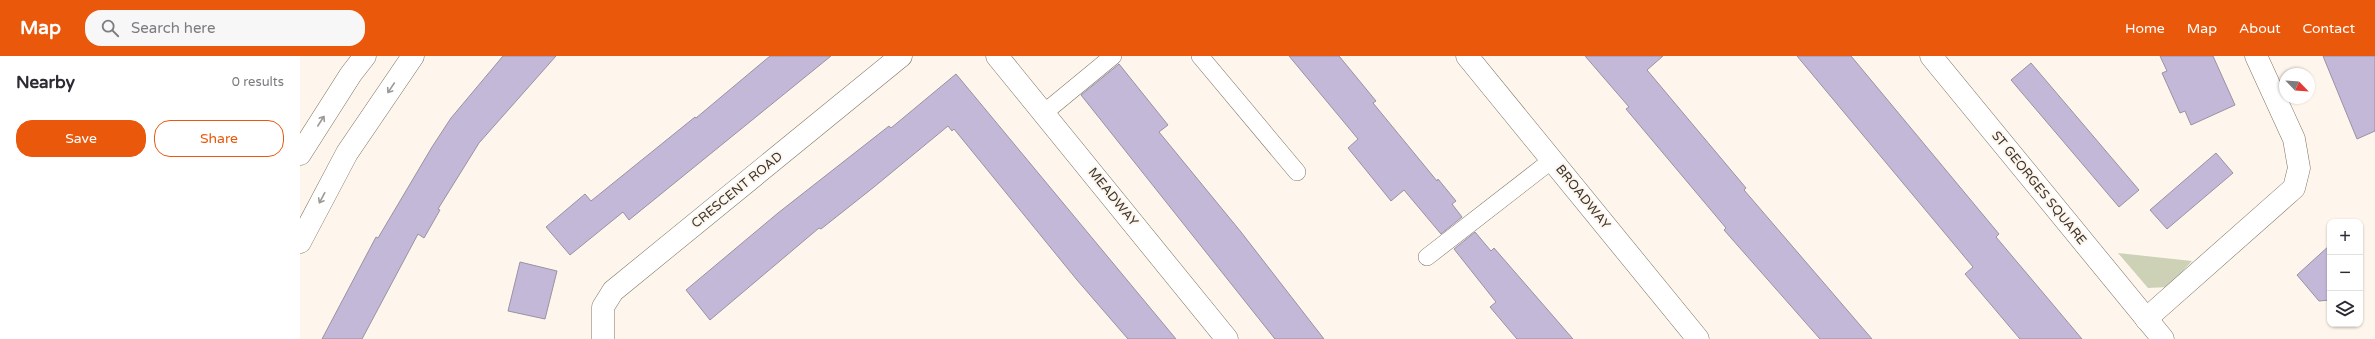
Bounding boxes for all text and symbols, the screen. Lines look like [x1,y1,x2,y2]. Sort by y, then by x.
search box [85,10,365,46]
text: Map [20,17,61,39]
icon: search [99,17,121,39]
text: Search here [131,19,215,37]
text: Home [2125,20,2165,37]
text: Map [2187,20,2217,37]
text: About [2239,20,2281,37]
text: Contact [2303,20,2355,37]
north arrow [2279,68,2315,104]
text: Nearby [16,72,75,93]
text: 0 results [232,74,284,90]
one-way arrow [387,82,395,93]
one-way arrow [317,116,325,127]
button: Save [16,120,146,157]
button: Share [154,120,284,157]
street label: ST GEORGES SQUARE [1988,128,2090,248]
street label: CRESCENT ROAD [688,148,786,232]
street label: BROADWAY [1552,161,1614,233]
street label: MEADWAY [1085,164,1141,230]
one-way arrow [318,192,326,204]
map controls [2327,219,2363,327]
button: + [2327,219,2363,255]
button: − [2327,255,2363,291]
button: layers [2327,291,2363,327]

